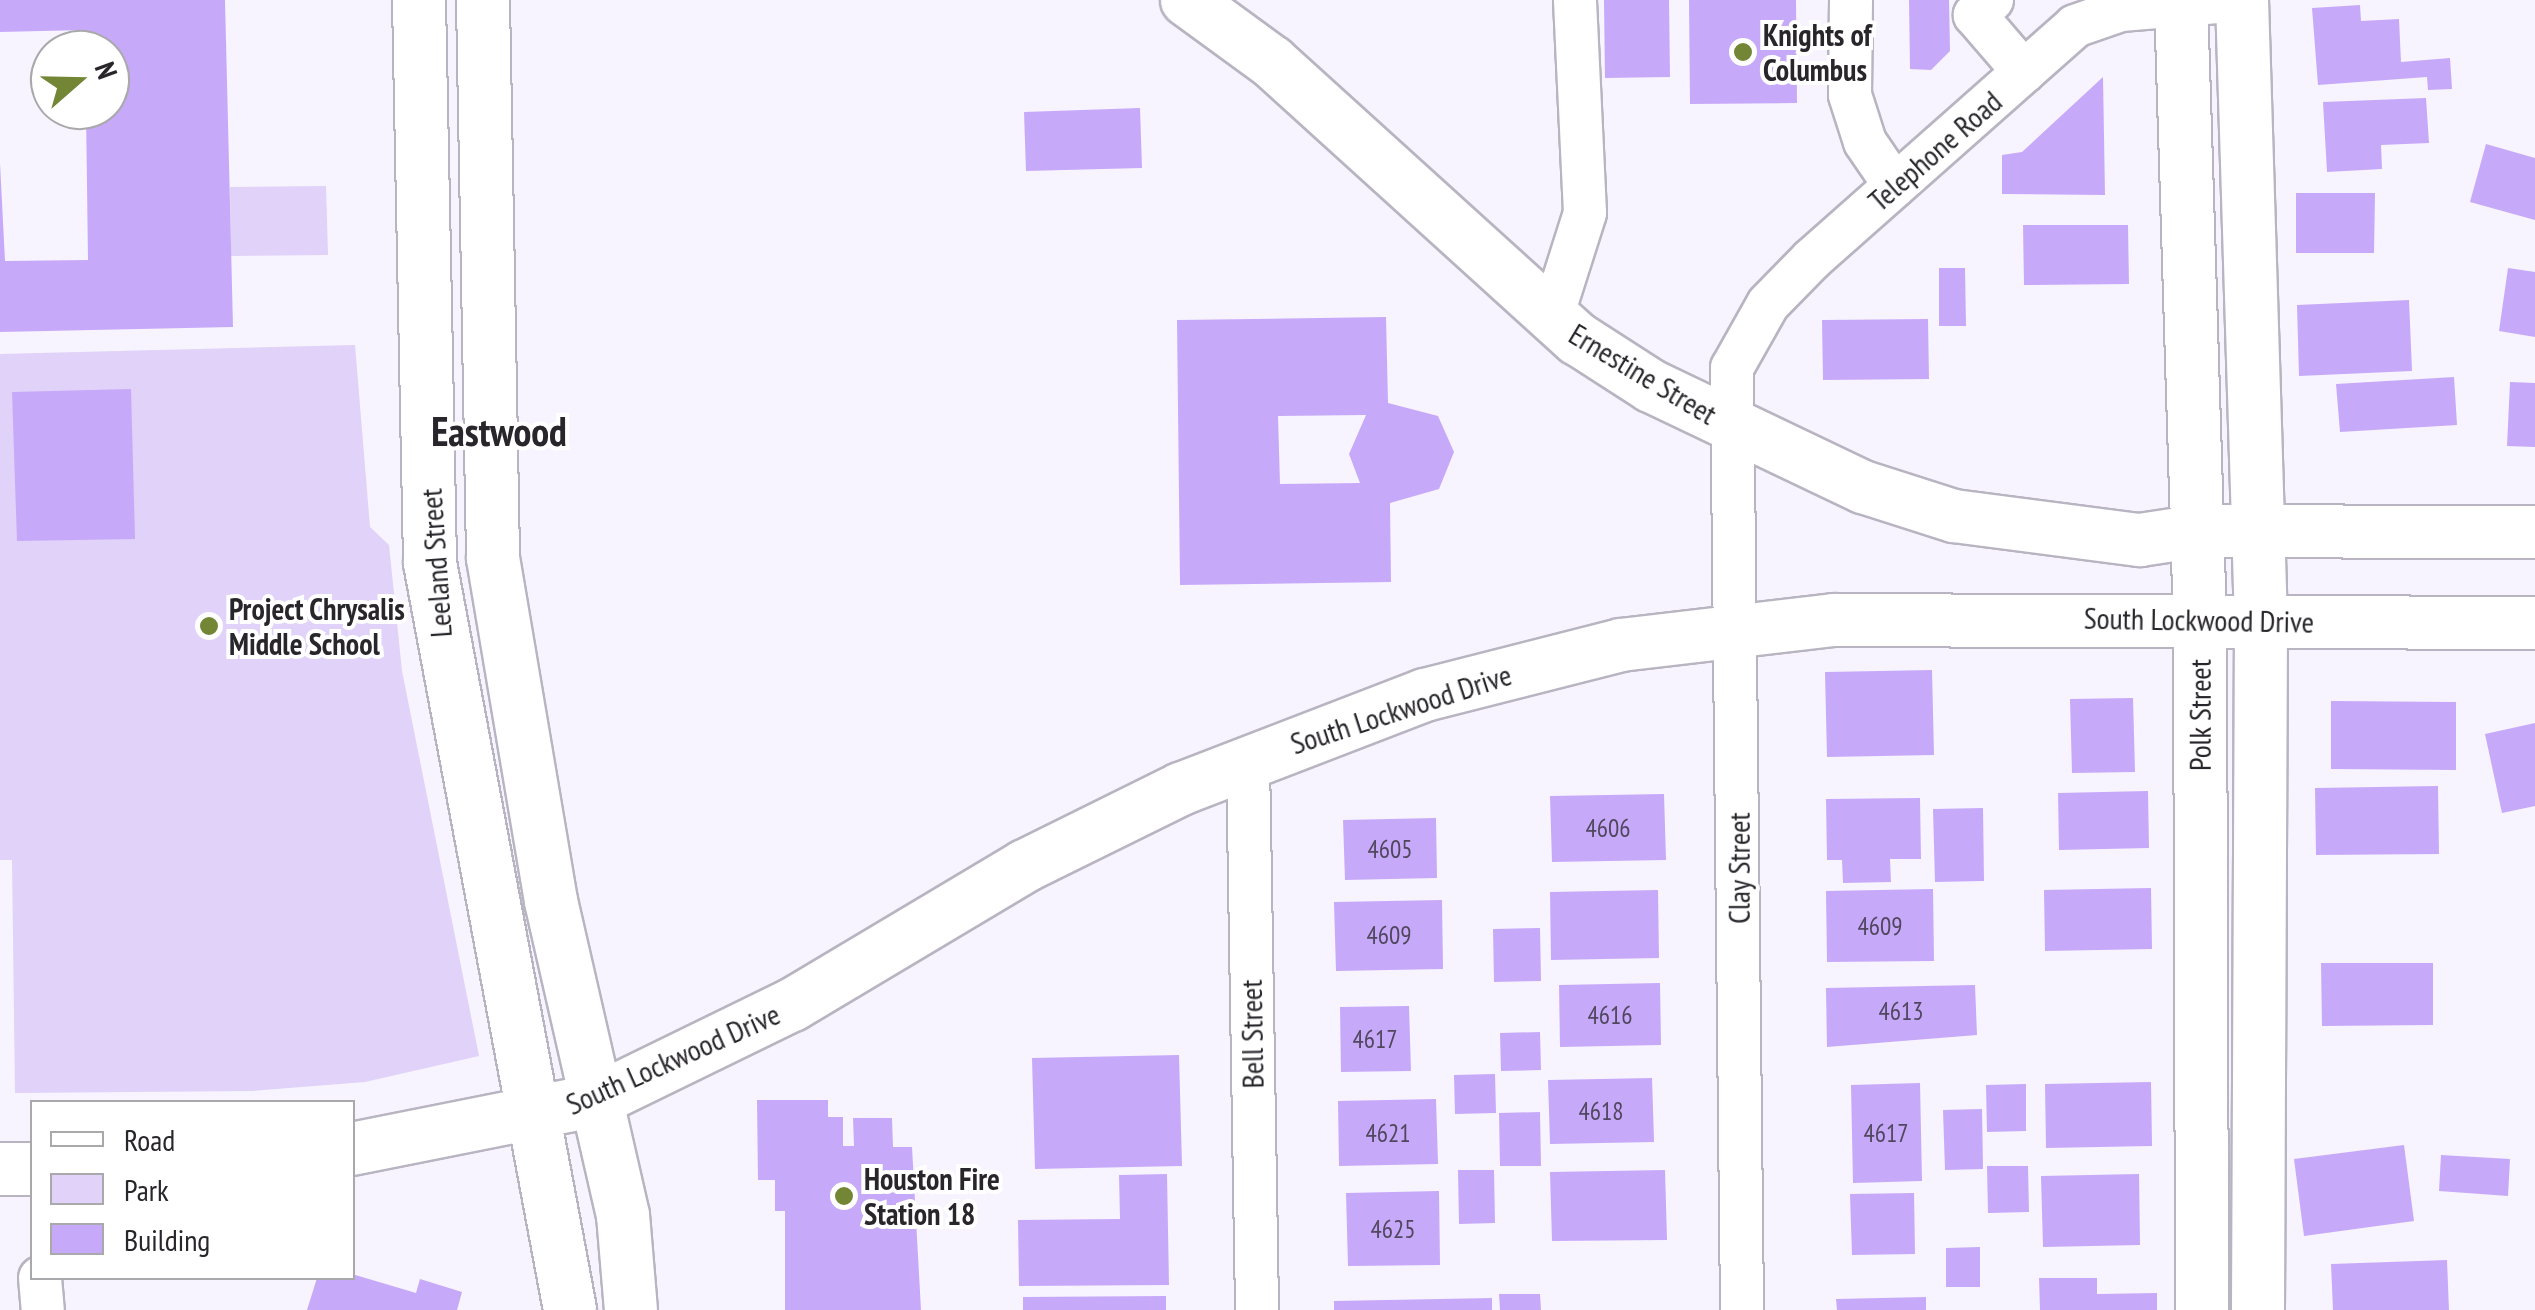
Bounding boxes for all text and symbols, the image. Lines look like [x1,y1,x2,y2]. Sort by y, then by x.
place label: Knights of Columbus [1763,17,1872,88]
north arrow [30,30,130,130]
marker: Knights of Columbus [1732,41,1754,63]
text: N [87,57,127,84]
street label: Telephone Road [1861,83,2009,219]
street label: Ernestine Street [1563,316,1723,432]
district label: Eastwood [431,407,567,455]
street label: Leeland Street [413,487,459,639]
place label: Project Chrysalis Middle School [229,591,405,662]
street label: South Lockwood Drive [2084,600,2314,640]
marker: Project Chrysalis Middle School [198,615,220,637]
street label: South Lockwood Drive [1286,656,1516,762]
street label: Polk Street [2182,659,2218,771]
street label: Clay Street [1721,812,1757,924]
house number: 4606 [1586,813,1630,843]
house number: 4605 [1368,834,1412,864]
house number: 4609 [1858,911,1902,941]
house number: 4609 [1367,920,1411,950]
street label: Bell Street [1233,979,1271,1089]
street label: South Lockwood Drive [561,996,785,1122]
house number: 4613 [1879,996,1923,1026]
house number: 4616 [1588,1000,1632,1030]
house number: 4617 [1353,1024,1397,1054]
house number: 4618 [1579,1096,1623,1126]
legend [30,1100,355,1280]
house number: 4621 [1366,1118,1410,1148]
house number: 4617 [1864,1118,1908,1148]
text: Road [124,1120,175,1159]
place label: Houston Fire Station 18 [864,1161,1000,1232]
text: Park [124,1170,169,1209]
marker: Houston Fire Station 18 [833,1185,855,1207]
house number: 4625 [1371,1214,1415,1244]
text: Building [124,1220,210,1259]

